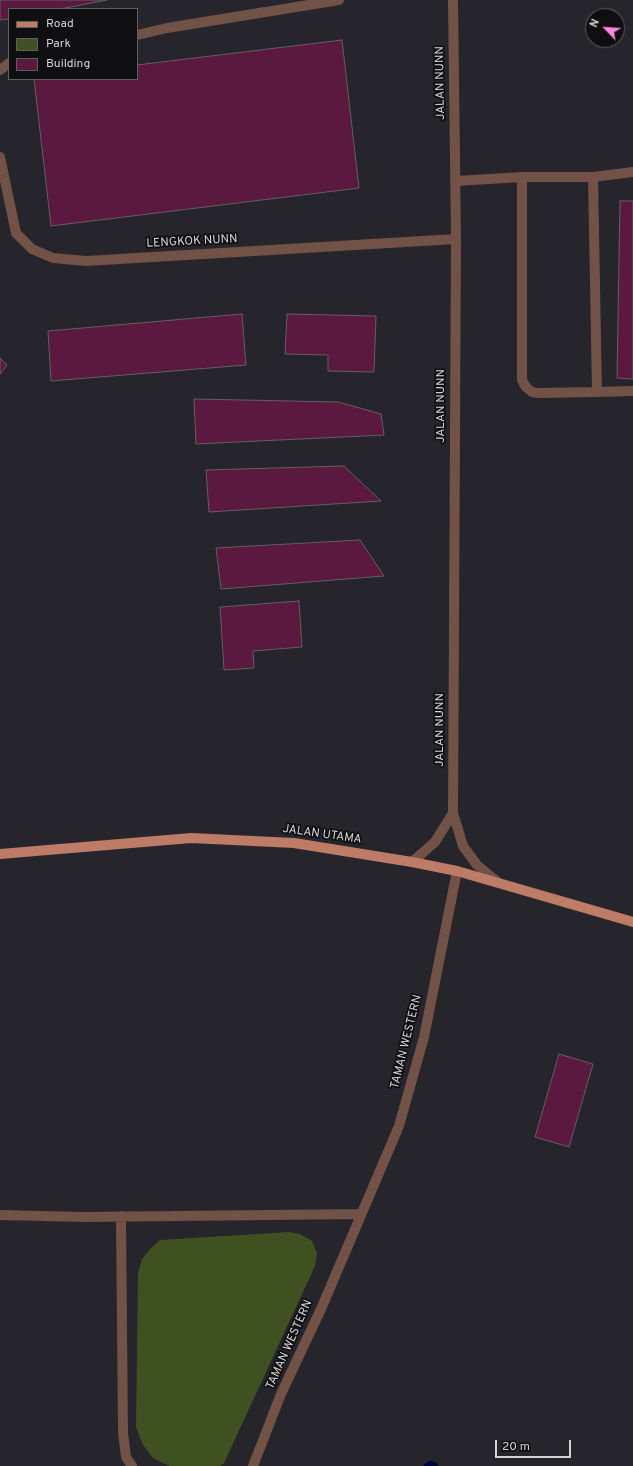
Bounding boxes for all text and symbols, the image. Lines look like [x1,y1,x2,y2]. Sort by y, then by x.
legend [8,8,138,80]
north arrow [585,8,625,48]
text: Road [46,16,74,32]
text: N [587,17,603,30]
text: Park [46,36,71,52]
street label: JALAN NUNN [433,46,449,120]
text: Building [46,56,90,72]
street label: LENGKOK NUNN [146,232,238,252]
street label: JALAN NUNN [435,369,449,443]
street label: JALAN NUNN [434,693,448,767]
street label: JALAN UTAMA [282,822,362,848]
street label: TAMAN WESTERN [388,993,426,1091]
street label: TAMAN WESTERN [264,1298,316,1392]
scale bar [497,1432,573,1458]
text: 20 m [502,1439,530,1455]

